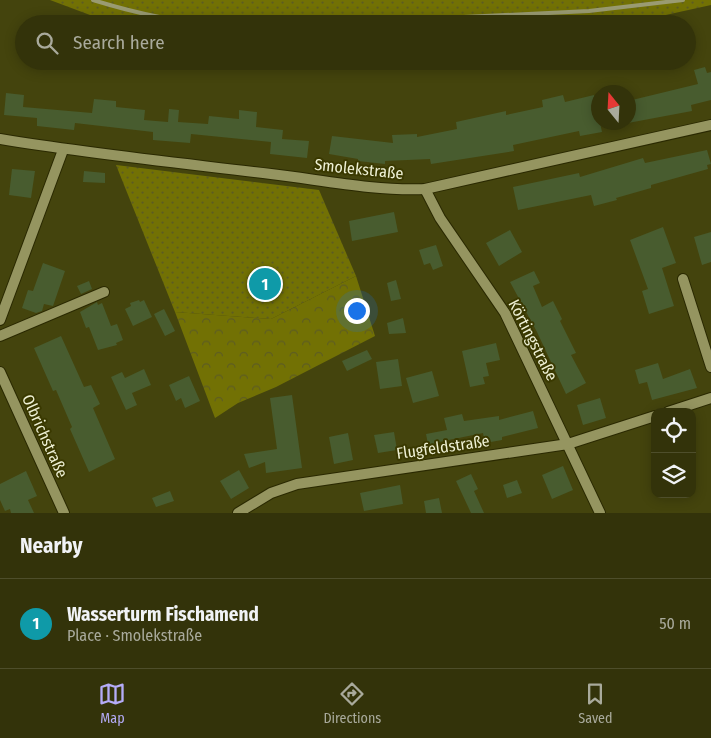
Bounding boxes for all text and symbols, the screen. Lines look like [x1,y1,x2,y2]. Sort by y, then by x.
search box [15,15,696,70]
icon: search [33,29,61,57]
text: Search here [73,31,165,54]
north arrow [591,85,636,130]
street label: Smolekstraße [313,155,405,183]
pin: 1 [249,265,281,303]
street label: Körtingstraße [504,296,562,384]
your location [344,298,370,324]
street label: Olbrichstraße [18,391,72,481]
map controls [651,408,696,498]
button: locate [651,408,696,453]
street label: Flugfeldstraße [395,431,491,463]
button: layers [651,453,696,498]
text: Nearby [20,533,82,559]
text: Wasserturm Fischamend [67,603,259,626]
text: 1 [33,614,39,633]
text: 50 m [659,614,691,633]
text: Place · Smolekstraße [67,626,202,645]
tab: Map [98,680,126,727]
tab: Directions [323,680,381,727]
tab: Saved [578,680,613,727]

